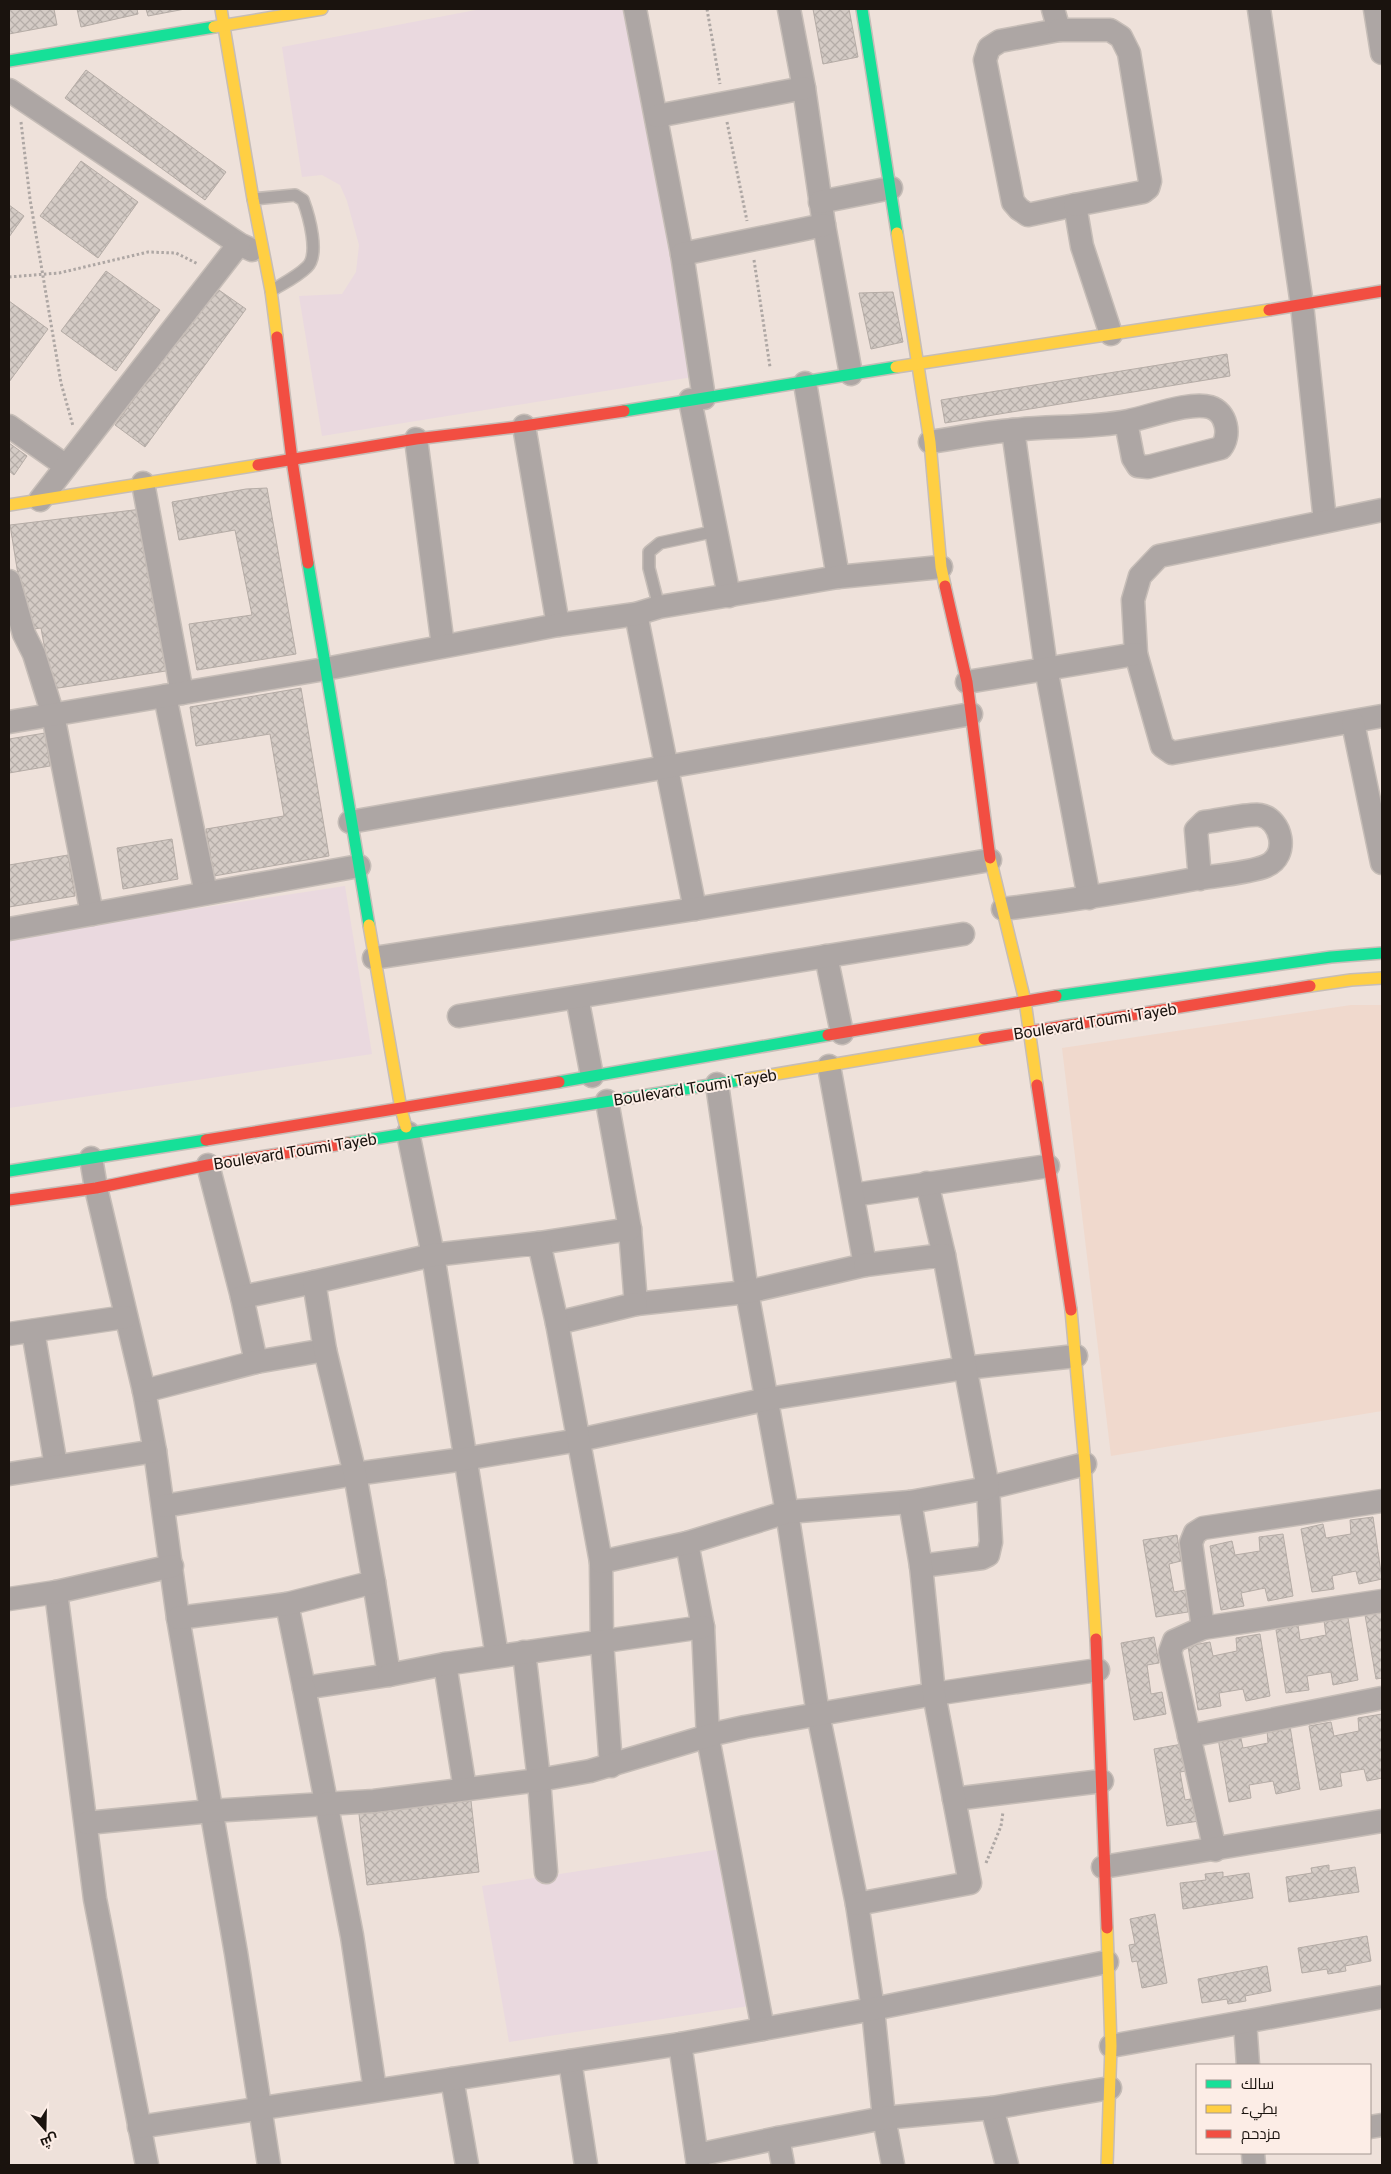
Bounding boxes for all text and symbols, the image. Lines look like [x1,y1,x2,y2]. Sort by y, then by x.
street label: Boulevard Toumi Tayeb [1012,999,1178,1044]
street label: Boulevard Toumi Tayeb [612,1065,778,1110]
street label: Boulevard Toumi Tayeb [212,1129,378,1174]
legend [1196,2064,1371,2154]
text: سالك [1241,2075,1274,2093]
text: بطيء [1241,2100,1278,2121]
north arrow [20,2104,70,2154]
text: مزدحم [1241,2125,1281,2144]
text: ش [38,2130,61,2152]

